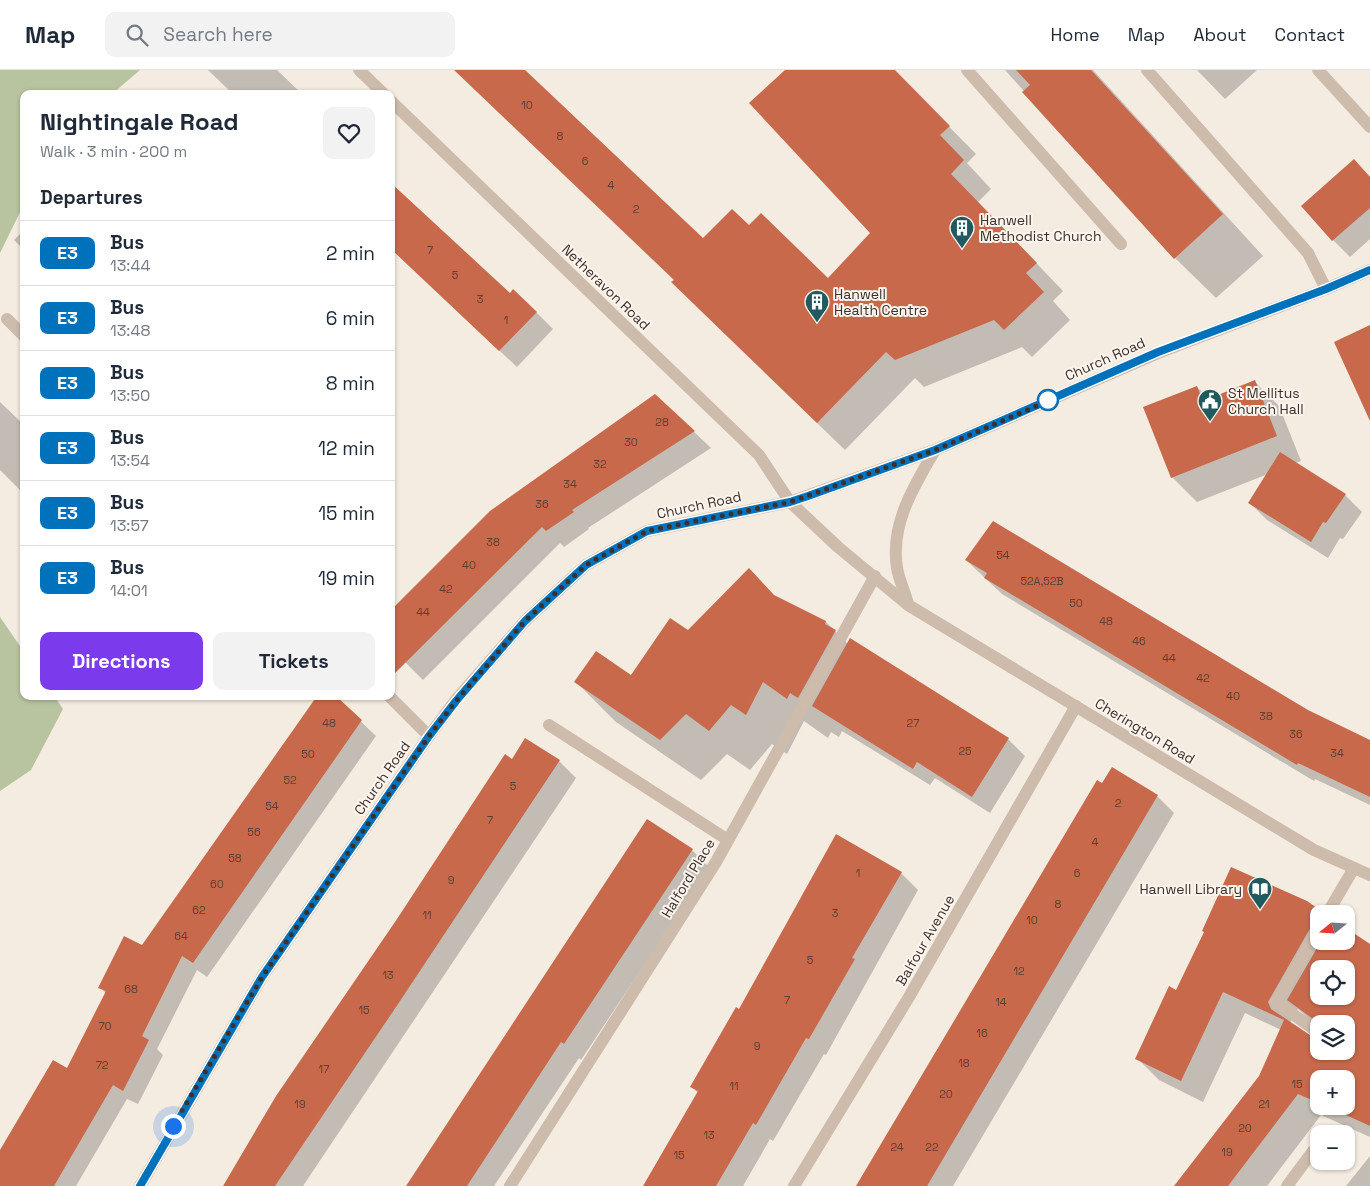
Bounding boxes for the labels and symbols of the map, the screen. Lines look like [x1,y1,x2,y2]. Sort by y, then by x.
house number: 10 [521,98,533,112]
house number: 8 [557,129,564,143]
house number: 6 [582,154,589,168]
house number: 4 [608,178,615,192]
house number: 2 [633,202,640,216]
place label: Hanwell Methodist Church [980,211,1102,245]
building icon: Hanwell Methodist Church [949,215,975,249]
street label: Netheravon Road [558,240,654,334]
house number: 7 [427,243,433,257]
house number: 5 [452,268,459,282]
place label: Hanwell Health Centre [834,285,927,319]
building icon: Hanwell Health Centre [804,289,830,323]
house number: 3 [477,292,484,306]
house number: 1 [504,313,508,327]
street label: Church Road [1062,333,1148,385]
place label: St Mellitus Church Hall [1228,384,1304,418]
public building icon: St Mellitus Church Hall [1197,388,1223,422]
unlabelled marker [1037,389,1059,411]
house number: 28 [655,415,669,429]
house number: 30 [624,435,638,449]
house number: 32 [593,457,607,471]
house number: 34 [563,477,577,491]
street label: Church Road [655,487,743,523]
house number: 36 [535,497,549,511]
house number: 38 [486,535,500,549]
house number: 54 [996,548,1010,562]
house number: 40 [462,558,476,572]
house number: 52A,52B [1020,574,1064,588]
house number: 42 [439,582,453,596]
house number: 50 [1069,596,1083,610]
house number: 44 [416,605,430,619]
house number: 48 [1099,614,1113,628]
house number: 46 [1132,634,1146,648]
house number: 44 [1162,651,1176,665]
house number: 42 [1196,671,1210,685]
house number: 40 [1226,689,1240,703]
street label: Cherington Road [1092,694,1198,768]
house number: 38 [1259,709,1273,723]
house number: 48 [322,716,336,730]
house number: 27 [907,716,919,730]
house number: 36 [1289,727,1303,741]
street label: Church Road [350,738,414,818]
house number: 25 [958,744,972,758]
house number: 34 [1330,746,1344,760]
house number: 50 [301,747,315,761]
house number: 52 [283,773,297,787]
house number: 5 [510,779,517,793]
house number: 2 [1115,796,1122,810]
house number: 54 [265,799,279,813]
house number: 7 [487,813,493,827]
house number: 56 [247,825,261,839]
street label: Halford Place [657,835,719,921]
house number: 4 [1092,835,1099,849]
house number: 58 [228,851,242,865]
house number: 1 [856,866,860,880]
house number: 6 [1074,866,1081,880]
house number: 9 [448,873,455,887]
library icon: Hanwell Library [1247,876,1273,910]
house number: 60 [210,877,224,891]
place label: Hanwell Library [1139,880,1242,898]
street label: Balfour Avenue [892,891,958,989]
house number: 8 [1055,897,1062,911]
house number: 62 [192,903,206,917]
north arrow [1310,905,1355,950]
house number: 3 [832,906,839,920]
house number: 11 [422,908,432,922]
house number: 10 [1026,913,1038,927]
house number: 64 [174,929,188,943]
house number: 5 [807,953,814,967]
house number: 12 [1013,964,1025,978]
house number: 13 [382,968,394,982]
house number: 68 [124,982,138,996]
house number: 7 [784,993,790,1007]
house number: 14 [995,995,1007,1009]
house number: 15 [358,1003,370,1017]
house number: 70 [98,1019,112,1033]
house number: 16 [976,1026,988,1040]
house number: 9 [754,1039,761,1053]
house number: 18 [958,1056,970,1070]
house number: 72 [96,1058,109,1072]
house number: 17 [319,1062,329,1076]
house number: 15 [1291,1077,1303,1091]
house number: 11 [729,1079,739,1093]
house number: 20 [939,1087,953,1101]
house number: 19 [294,1097,306,1111]
house number: 21 [1258,1097,1270,1111]
your location [161,1114,186,1139]
house number: 20 [1238,1121,1252,1135]
house number: 13 [703,1128,715,1142]
house number: 24 [890,1140,904,1154]
house number: 22 [925,1140,939,1154]
house number: 19 [1221,1145,1233,1159]
house number: 15 [673,1148,685,1162]

